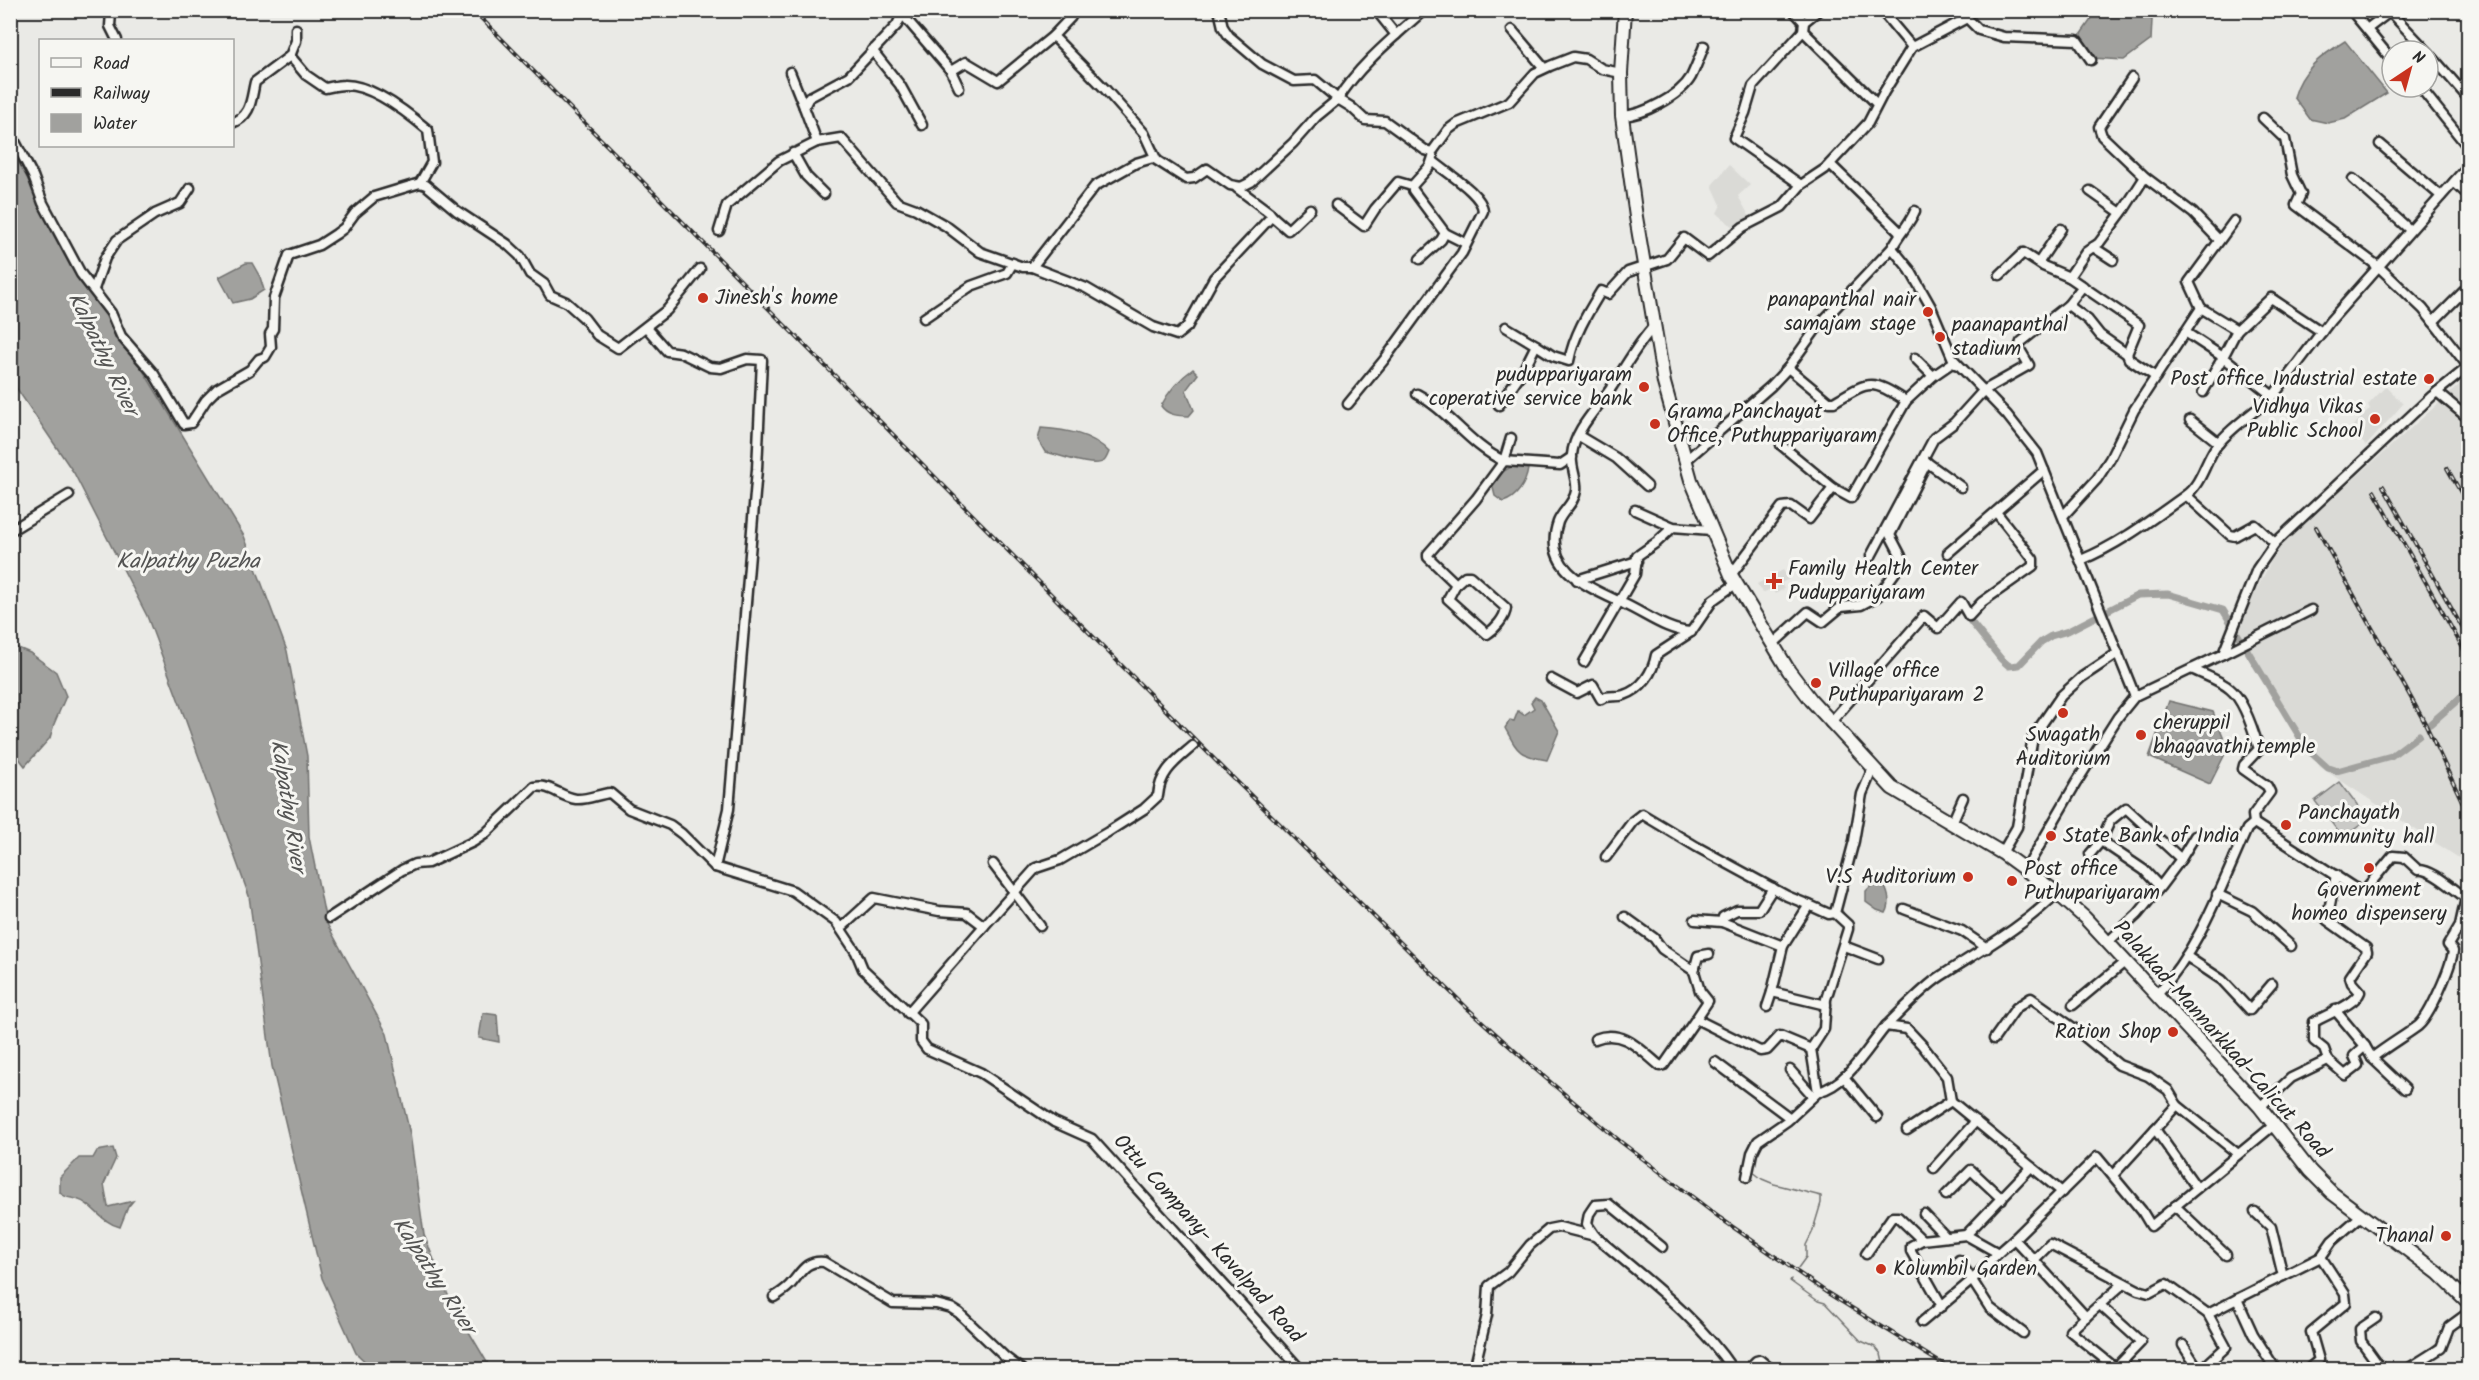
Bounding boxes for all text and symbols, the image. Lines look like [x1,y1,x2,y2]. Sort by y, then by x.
legend [39,39,234,147]
north arrow [2380,39,2440,99]
text: N [2406,45,2429,71]
text: Road [93,50,130,79]
text: Railway [93,80,150,109]
text: Water [93,110,138,139]
place label: Jinesh's home [715,282,839,315]
place label: panapanthal nair samajam stage [1767,284,1917,341]
water label: Kalpathy River [57,286,149,426]
marker: Jinesh's home [696,291,710,305]
marker: panapanthal nair samajam stage [1921,305,1935,319]
place label: paanapanthal stadium [1951,309,2068,366]
marker: paanapanthal stadium [1933,330,1947,344]
place label: puduppariyaram coperative service bank [1429,359,1632,416]
place label: Post office Industrial estate [2170,363,2418,396]
marker: Post office Industrial estate [2422,372,2436,386]
marker: puduppariyaram coperative service bank [1637,380,1651,394]
place label: Vidhya Vikas Public School [2247,391,2363,448]
place label: Grama Panchayat Office, Puthuppariyaram [1667,396,1877,453]
marker: Vidhya Vikas Public School [2368,412,2382,426]
marker: Grama Panchayat Office, Puthuppariyaram [1648,417,1662,431]
water label: Kalpathy Puzha [116,545,261,580]
place label: Family Health Center Puduppariyaram [1788,553,1979,610]
marker: Family Health Center Puduppariyaram [1765,572,1783,590]
place label: Village office Puthupariyaram 2 [1828,655,1985,712]
marker: Village office Puthupariyaram 2 [1809,676,1823,690]
marker: Swagath Auditorium [2056,706,2070,720]
place label: cheruppil bhagavathi temple [2153,707,2316,764]
place label: Swagath Auditorium [2016,719,2110,776]
marker: cheruppil bhagavathi temple [2134,728,2148,742]
water label: Kalpathy River [259,737,315,879]
place label: Panchayath community hall [2298,797,2434,854]
marker: Panchayath community hall [2279,818,2293,832]
place label: State Bank of India [2063,820,2240,853]
marker: State Bank of India [2044,829,2058,843]
place label: Post office Puthupariyaram [2024,853,2160,910]
place label: V.S Auditorium [1826,861,1956,894]
marker: Government homeo dispensery [2362,861,2376,875]
marker: V.S Auditorium [1961,870,1975,884]
marker: Post office Puthupariyaram [2005,874,2019,888]
place label: Government homeo dispensery [2291,874,2447,931]
street label: Palakkad-Mannarkkad-Calicut Road [2104,913,2338,1167]
place label: Ration Shop [2055,1016,2161,1049]
marker: Ration Shop [2166,1025,2180,1039]
street label: Ottu Company- Kavalpad Road [1105,1127,1312,1352]
water label: Kalpathy River [382,1210,487,1345]
place label: Thanal [2375,1220,2434,1253]
marker: Thanal [2439,1229,2453,1243]
place label: Kolumbil Garden [1893,1253,2037,1286]
marker: Kolumbil Garden [1874,1262,1888,1276]

